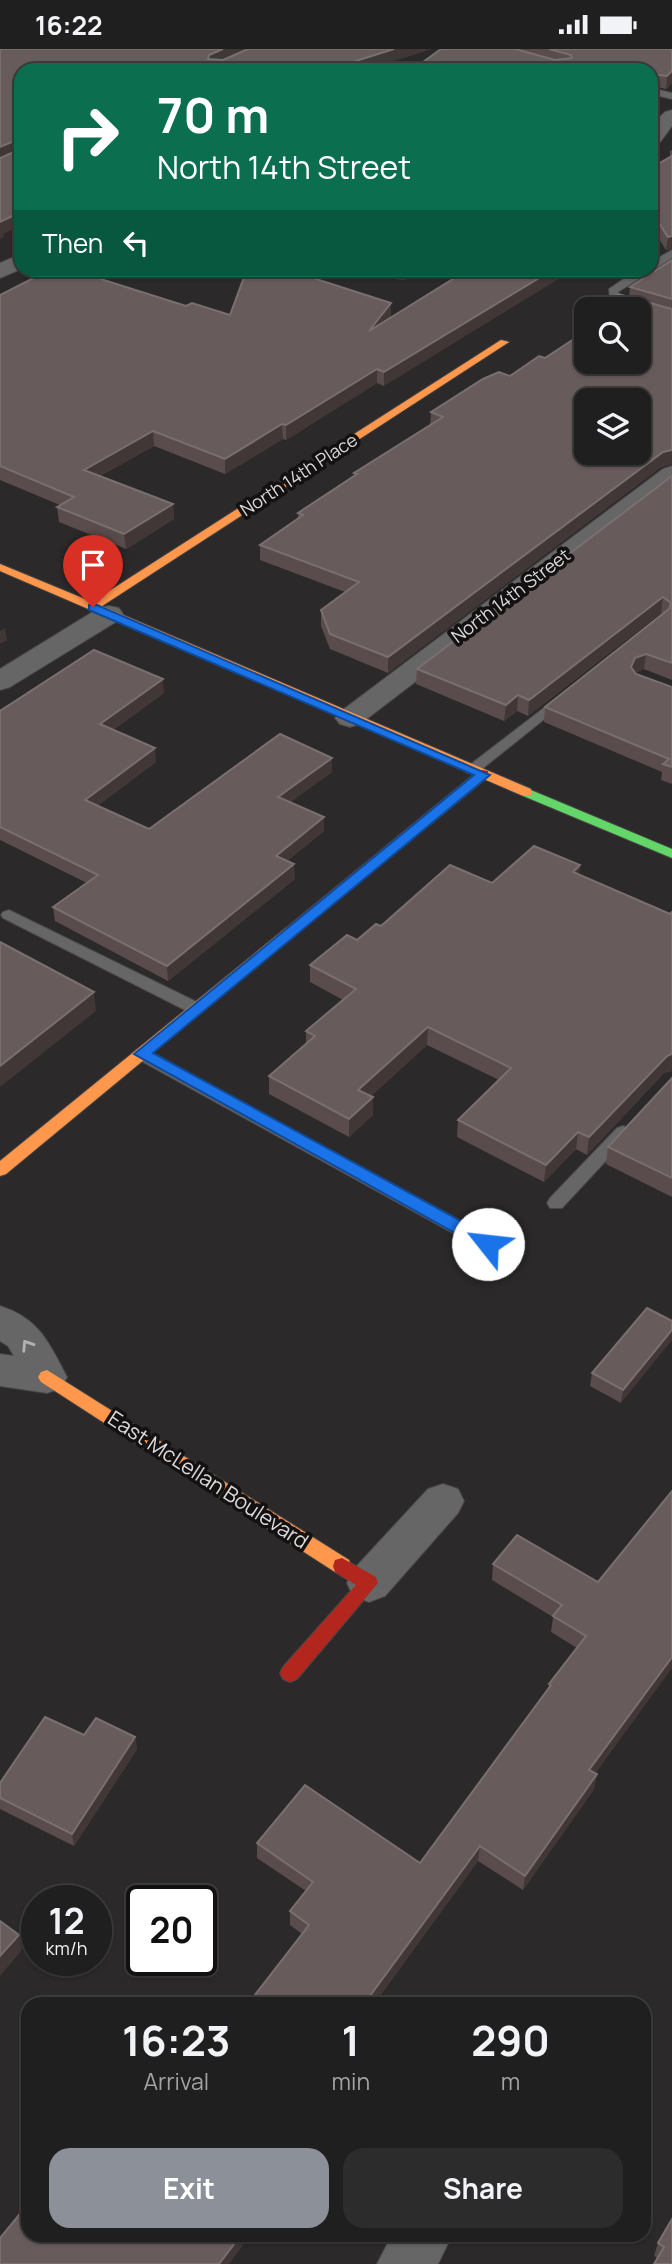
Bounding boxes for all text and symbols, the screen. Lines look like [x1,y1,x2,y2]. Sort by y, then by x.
text: 16:22 [35,7,102,43]
text: 70 m [157,81,269,148]
icon: right [42,91,133,182]
text: North 14th Street [157,145,411,189]
icon: left [117,224,155,262]
text: Then [42,225,103,261]
map controls [574,297,651,465]
button: search [574,297,651,374]
button: layers [574,388,651,465]
street label: North 14th Place [235,427,362,521]
pin [63,535,123,607]
street label: North 14th Street [446,543,575,648]
icon: arrive [74,546,112,584]
position arrow [451,1207,525,1281]
one-way arrow [22,1340,35,1353]
street label: East McLellan Boulevard [103,1404,314,1555]
speed limit sign: 20 [126,1885,217,1976]
text: 12 [48,1897,85,1945]
text: km/h [46,1936,87,1960]
text: 16:23 [122,2011,230,2069]
text: 1 [342,2011,360,2069]
text: 290 [471,2011,550,2069]
text: Arrival [143,2065,209,2097]
text: min [332,2065,370,2097]
text: m [501,2065,520,2097]
button: Exit [49,2148,329,2228]
button: Share [343,2148,623,2228]

